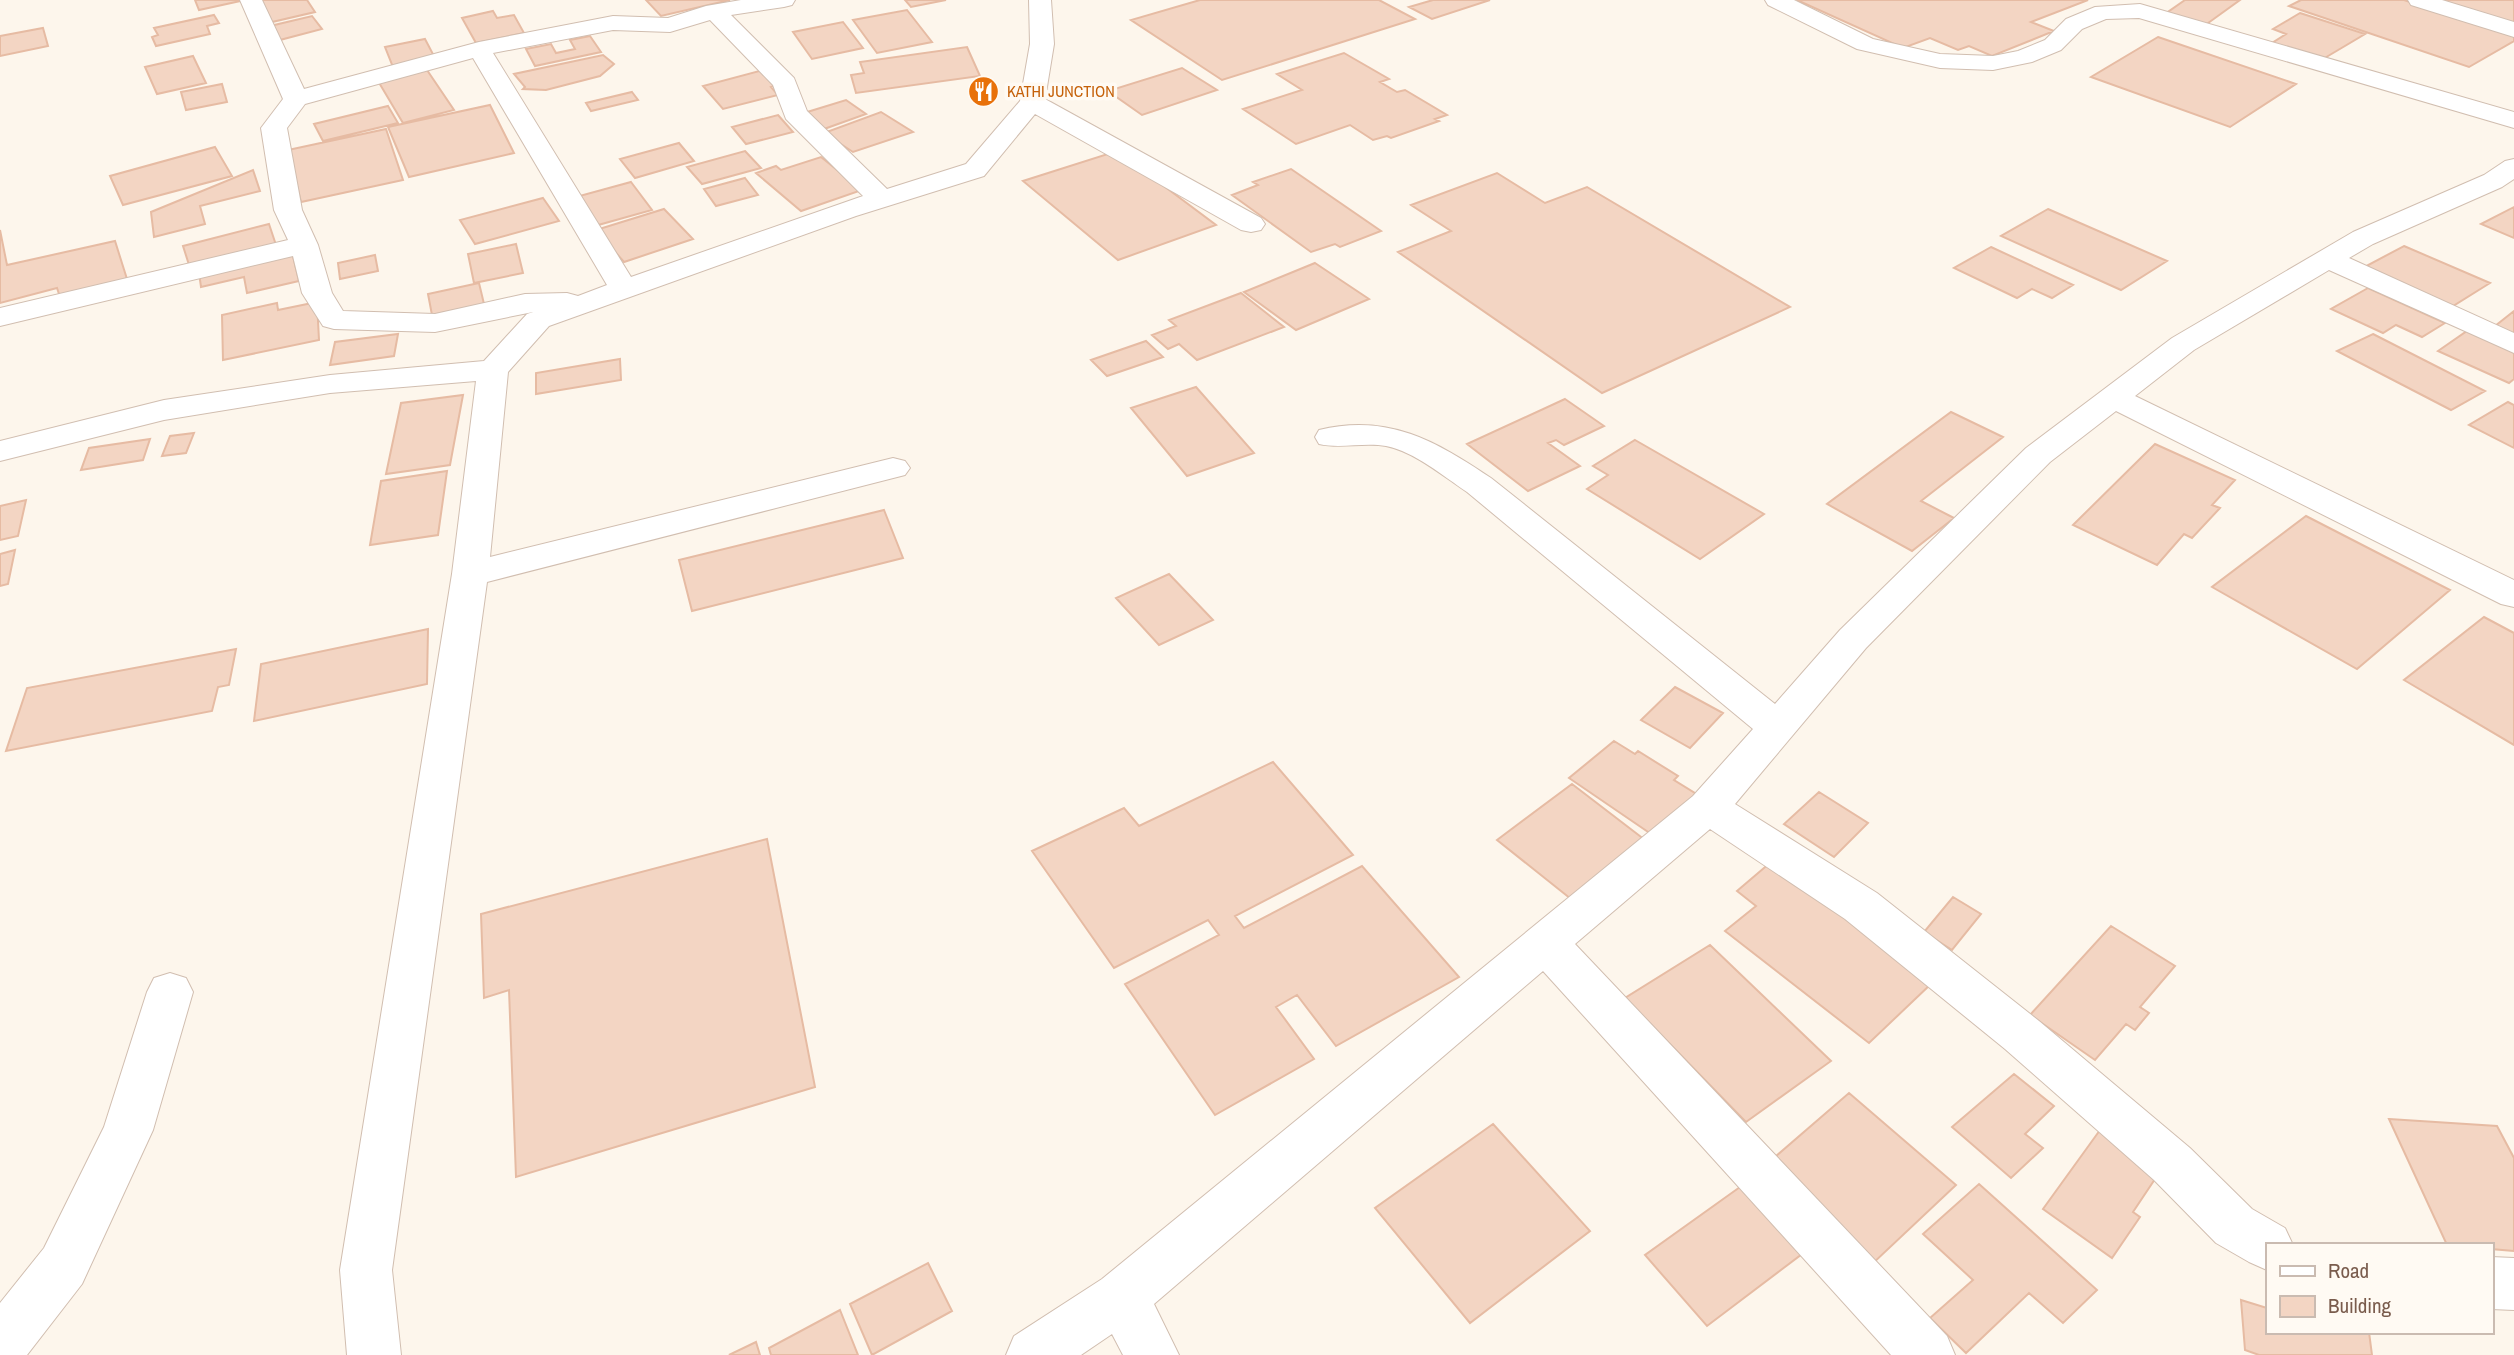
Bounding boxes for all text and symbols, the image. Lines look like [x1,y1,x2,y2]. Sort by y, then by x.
restaurant icon: KATHI JUNCTION [967,74,1001,108]
place label: KATHI JUNCTION [1007,80,1115,102]
legend [2266,1243,2493,1334]
text: Road [2328,1256,2369,1285]
text: Building [2328,1291,2392,1320]

